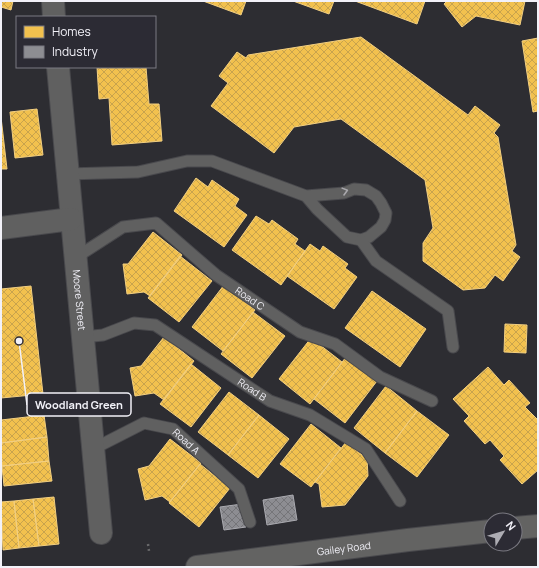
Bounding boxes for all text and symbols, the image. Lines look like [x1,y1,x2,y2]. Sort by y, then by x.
legend [16,16,156,68]
text: Homes [52,23,91,40]
text: Industry [52,43,98,60]
one-way arrow [341,187,348,196]
street label: Moore Street [70,269,89,331]
street label: Road C [233,283,268,313]
street label: Road B [235,375,269,404]
callout: Woodland Green [27,393,131,416]
text: Woodland Green [35,397,123,412]
street label: Road A [170,425,203,458]
north arrow [483,512,523,552]
text: N [503,518,520,533]
street label: Gailey Road [316,538,372,559]

